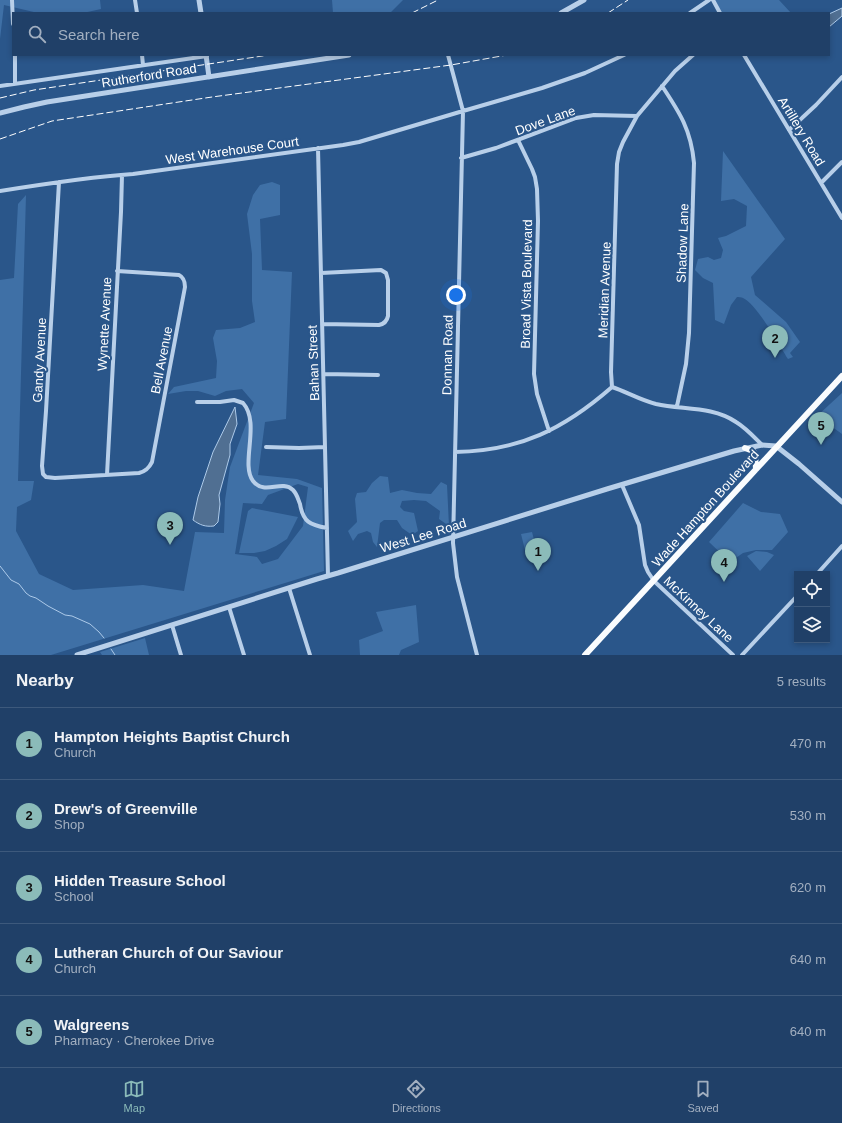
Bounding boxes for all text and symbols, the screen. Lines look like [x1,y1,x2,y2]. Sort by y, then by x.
search box [12,12,830,56]
icon: search [26,23,48,45]
text: Search here [58,26,140,43]
street label: Rutherford Road [100,61,198,90]
street label: Artillery Road [775,94,828,169]
street label: Dove Lane [513,103,577,138]
street label: West Warehouse Court [164,134,300,167]
street label: Shadow Lane [674,203,691,283]
street label: Broad Vista Boulevard [518,219,535,349]
street label: Meridian Avenue [595,241,614,339]
street label: Wynette Avenue [95,277,114,372]
your location [446,285,466,305]
street label: Donnan Road [439,315,456,395]
street label: Gandy Avenue [30,317,49,403]
street label: Bahan Street [305,324,322,401]
street label: Bell Avenue [148,325,175,395]
pin: 2 [762,325,788,358]
pin: 5 [808,412,834,445]
street label: Wade Hampton Boulevard [649,447,762,570]
pin: 3 [157,512,183,545]
street label: West Lee Road [378,515,468,556]
pin: 1 [525,538,551,571]
pin: 4 [711,549,737,582]
map controls [794,571,830,643]
button: locate [794,571,830,607]
street label: McKinney Lane [661,573,737,645]
button: layers [794,607,830,643]
text: Nearby [16,671,74,690]
text: 5 results [777,674,826,689]
text: Hampton Heights Baptist Church [54,728,290,745]
text: 1 [25,736,33,751]
text: 470 m [790,736,826,751]
text: Church [54,745,96,760]
text: Drew's of Greenville [54,800,198,817]
text: 2 [25,808,33,823]
text: 530 m [790,808,826,823]
text: Shop [54,817,84,832]
text: Hidden Treasure School [54,872,226,889]
text: 3 [25,880,33,895]
text: 620 m [790,880,826,895]
text: School [54,889,94,904]
text: Lutheran Church of Our Saviour [54,944,283,961]
text: 4 [25,952,33,967]
text: 640 m [790,952,826,967]
text: Church [54,961,96,976]
text: Walgreens [54,1016,129,1033]
text: 5 [25,1024,33,1039]
text: 640 m [790,1024,826,1039]
text: Pharmacy · Cherokee Drive [54,1033,214,1048]
tab: Map [123,1078,145,1114]
tab: Directions [392,1078,441,1114]
tab: Saved [687,1078,719,1114]

